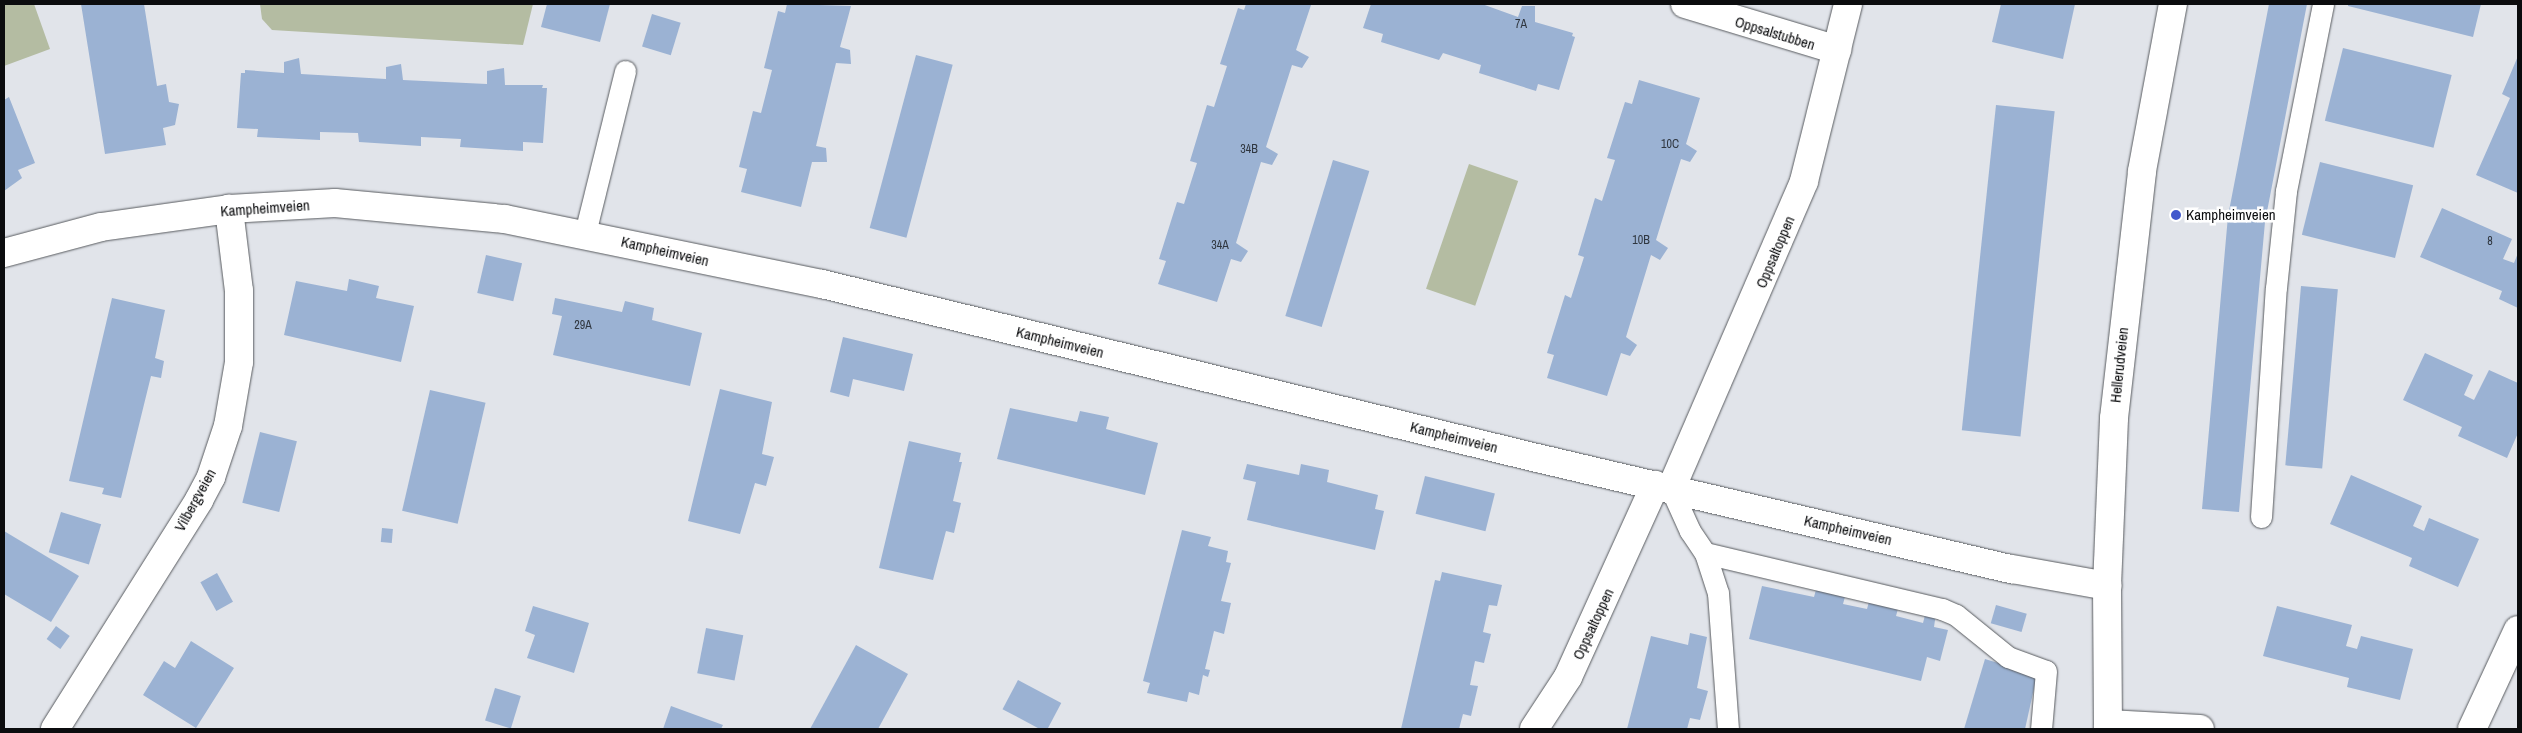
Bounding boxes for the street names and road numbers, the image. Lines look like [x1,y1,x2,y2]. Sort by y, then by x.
street label: Oppsalstubben [1733,12,1817,54]
street label: Kampheimveien [220,196,310,220]
street label: Oppsaltoppen [1752,213,1798,291]
street label: Kampheimveien [619,232,711,270]
street label: Kampheimveien [1014,322,1106,362]
street label: Hellerudveien [2106,326,2132,404]
street label: Kampheimveien [1408,417,1500,457]
street label: Vilbergveien [170,466,220,534]
street label: Kampheimveien [1802,511,1894,549]
street label: Oppsaltoppen [1569,585,1617,663]

